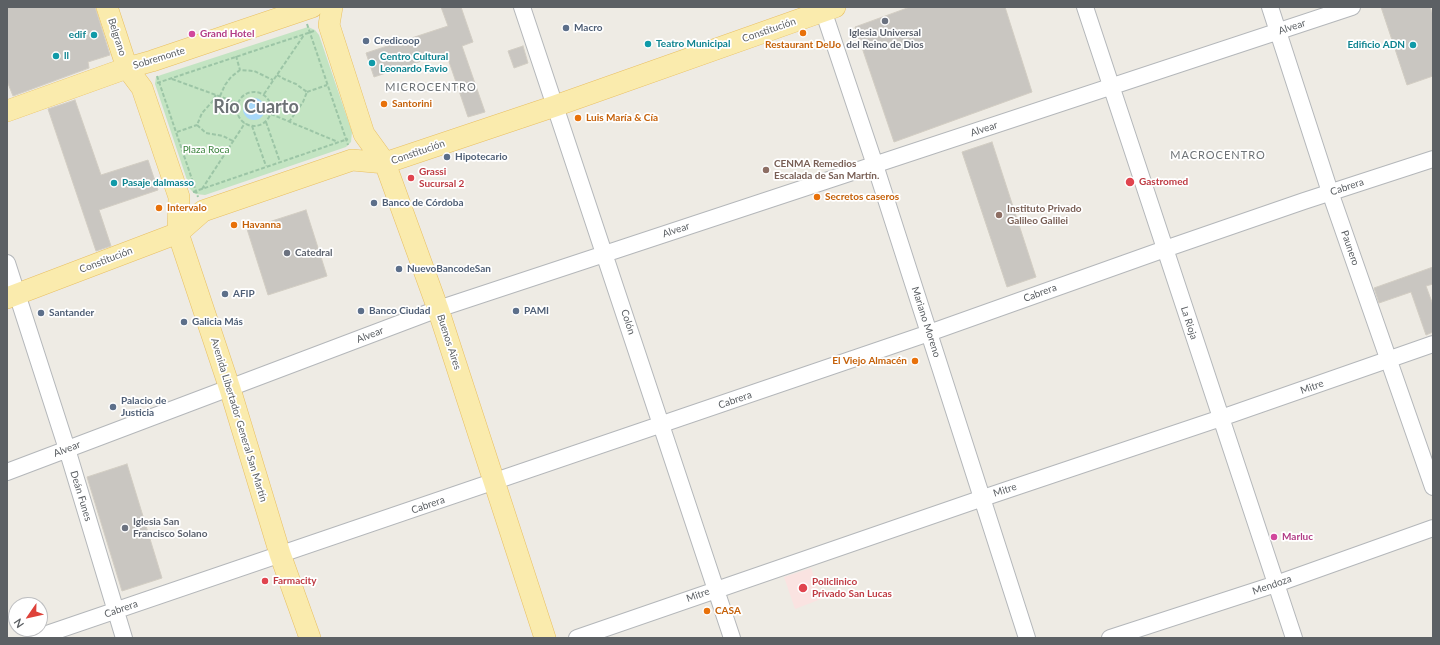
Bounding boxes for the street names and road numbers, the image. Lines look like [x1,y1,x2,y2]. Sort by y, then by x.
street label: Constitución [741,15,797,45]
street label: Belgrano [105,17,129,57]
street label: Alvear [1277,17,1307,37]
street label: Sobremonte [132,44,186,72]
street label: Alvear [969,119,999,139]
street label: Constitución [390,137,446,167]
street label: Cabrera [1329,176,1365,198]
street label: Alvear [661,220,691,240]
street label: Paunero [1338,229,1362,267]
street label: Constitución [78,244,134,276]
street label: Cabrera [1022,281,1058,305]
street label: Mariano Moreno [909,285,943,359]
street label: La Rioja [1178,305,1200,341]
street label: Colón [618,308,638,336]
street label: Buenos Aires [434,313,464,371]
street label: Alvear [355,324,385,346]
street label: Avenida Libertador General San Martín [208,337,270,503]
street label: Mitre [1299,377,1325,397]
street label: Cabrera [717,389,753,411]
street label: Alvear [52,438,82,460]
street label: Deán Funes [68,469,94,523]
street label: Mitre [992,481,1018,499]
street label: Cabrera [410,494,446,516]
street label: Mendoza [1251,573,1293,597]
street label: Mitre [685,585,711,605]
street label: Cabrera [103,598,139,620]

